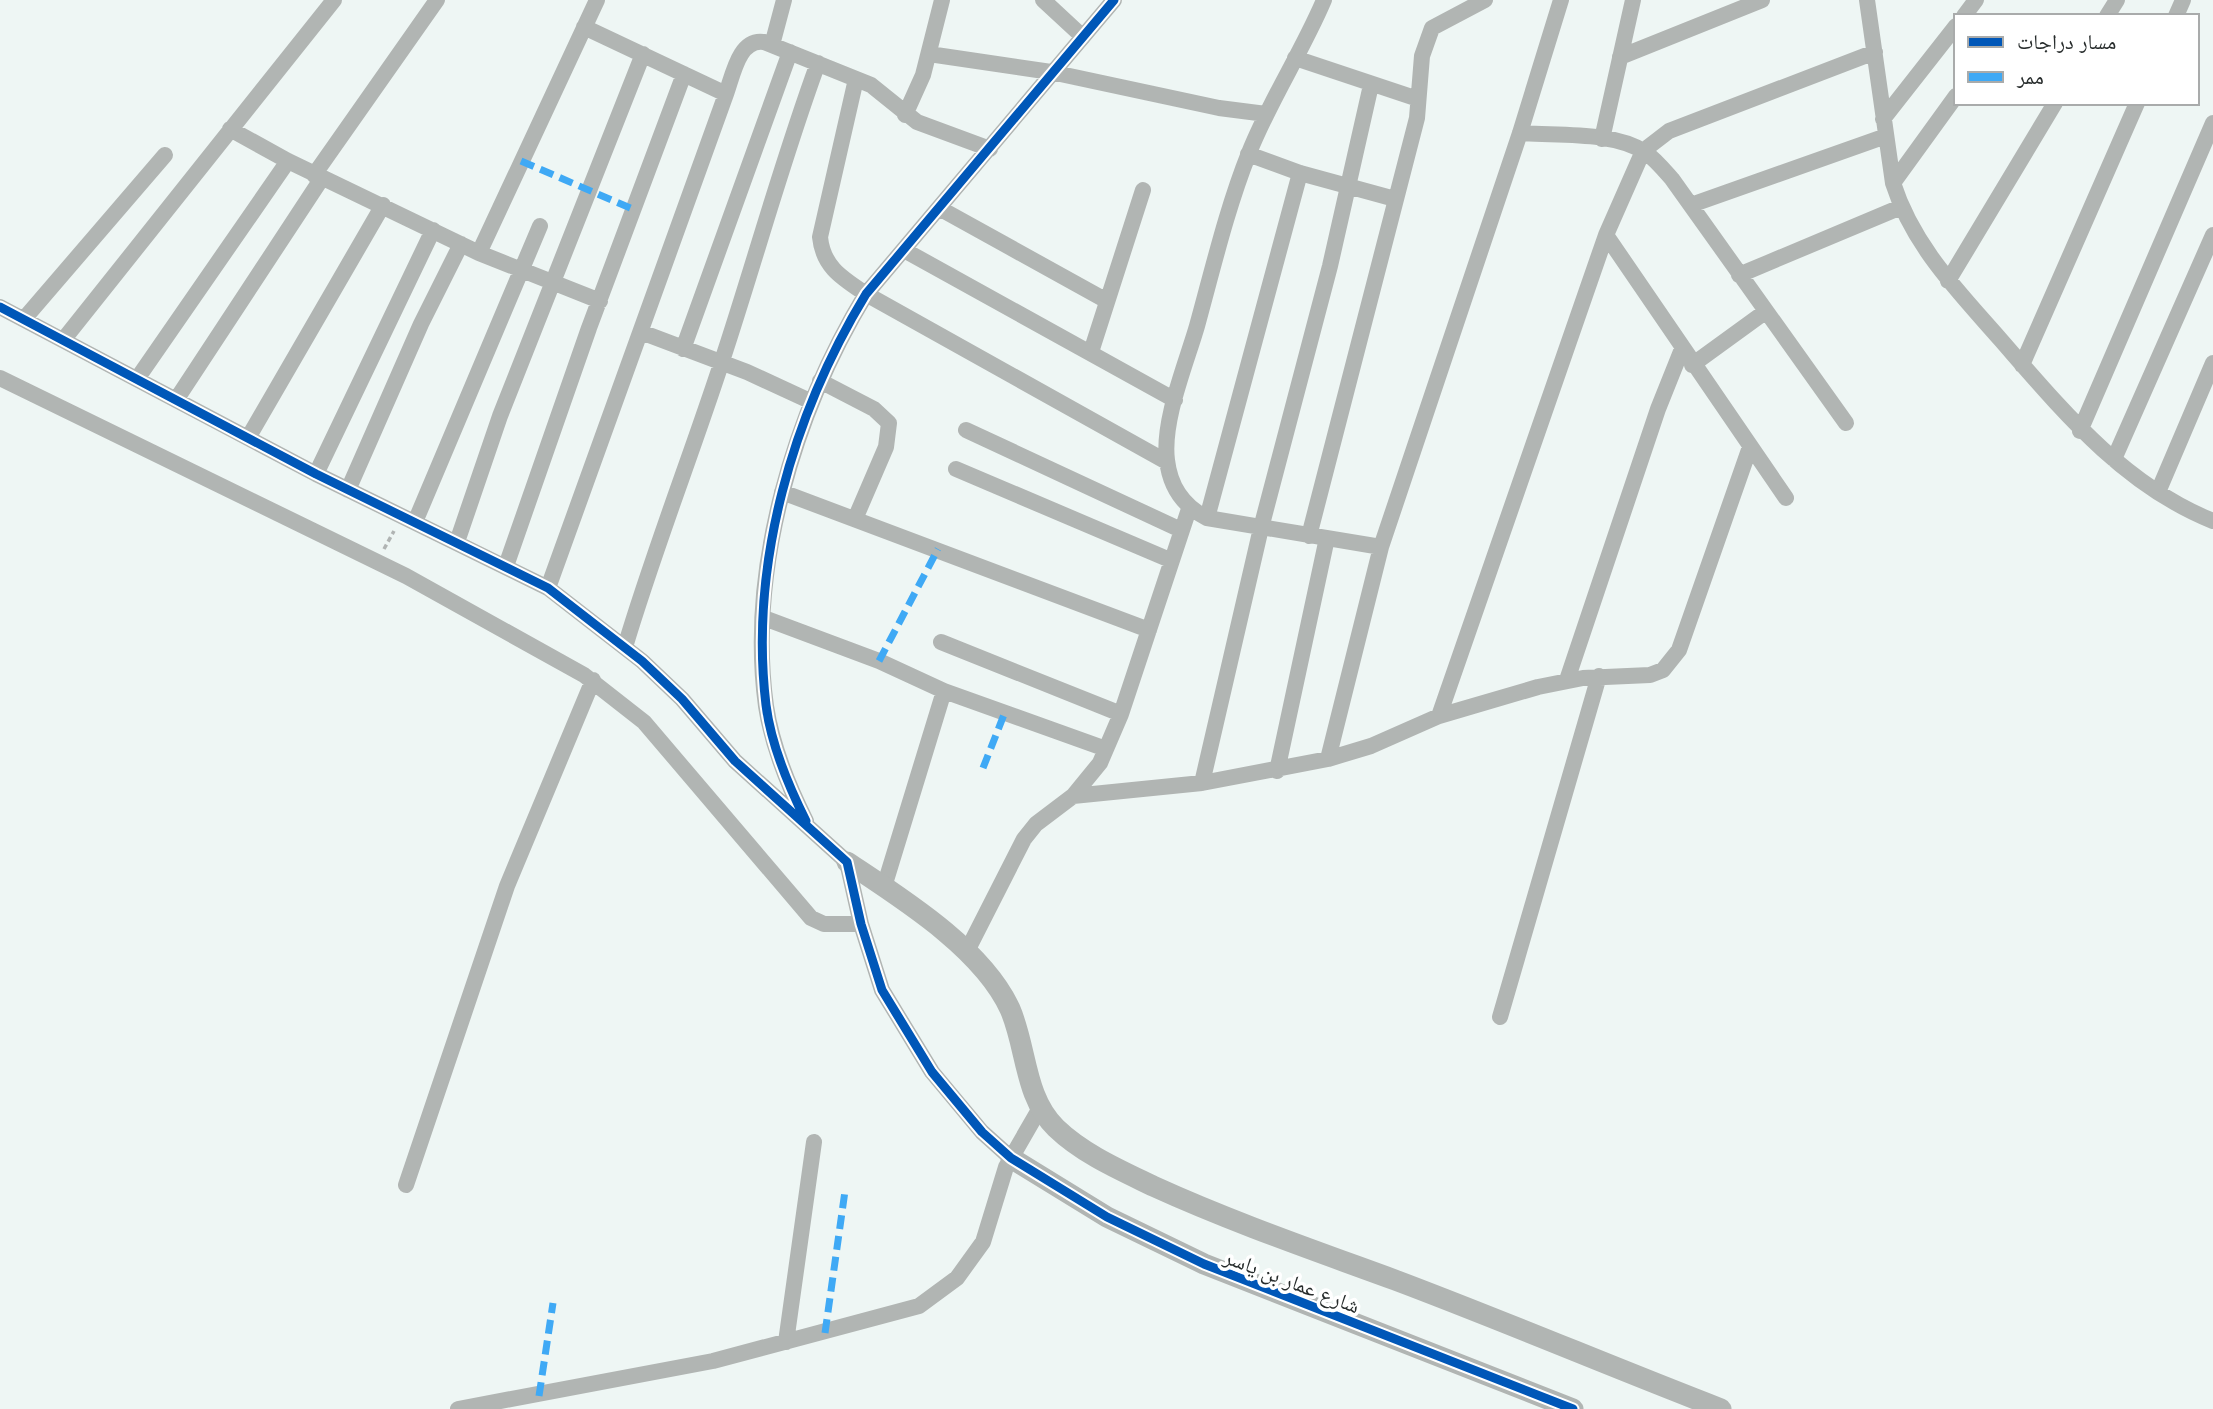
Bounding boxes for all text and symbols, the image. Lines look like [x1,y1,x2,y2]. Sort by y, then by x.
legend [1954,14,2199,105]
text: مسار دراجات [2017,30,2116,53]
text: ممر [2016,65,2044,88]
street label: شارع عمار بن ياسر [1219,1244,1363,1319]

